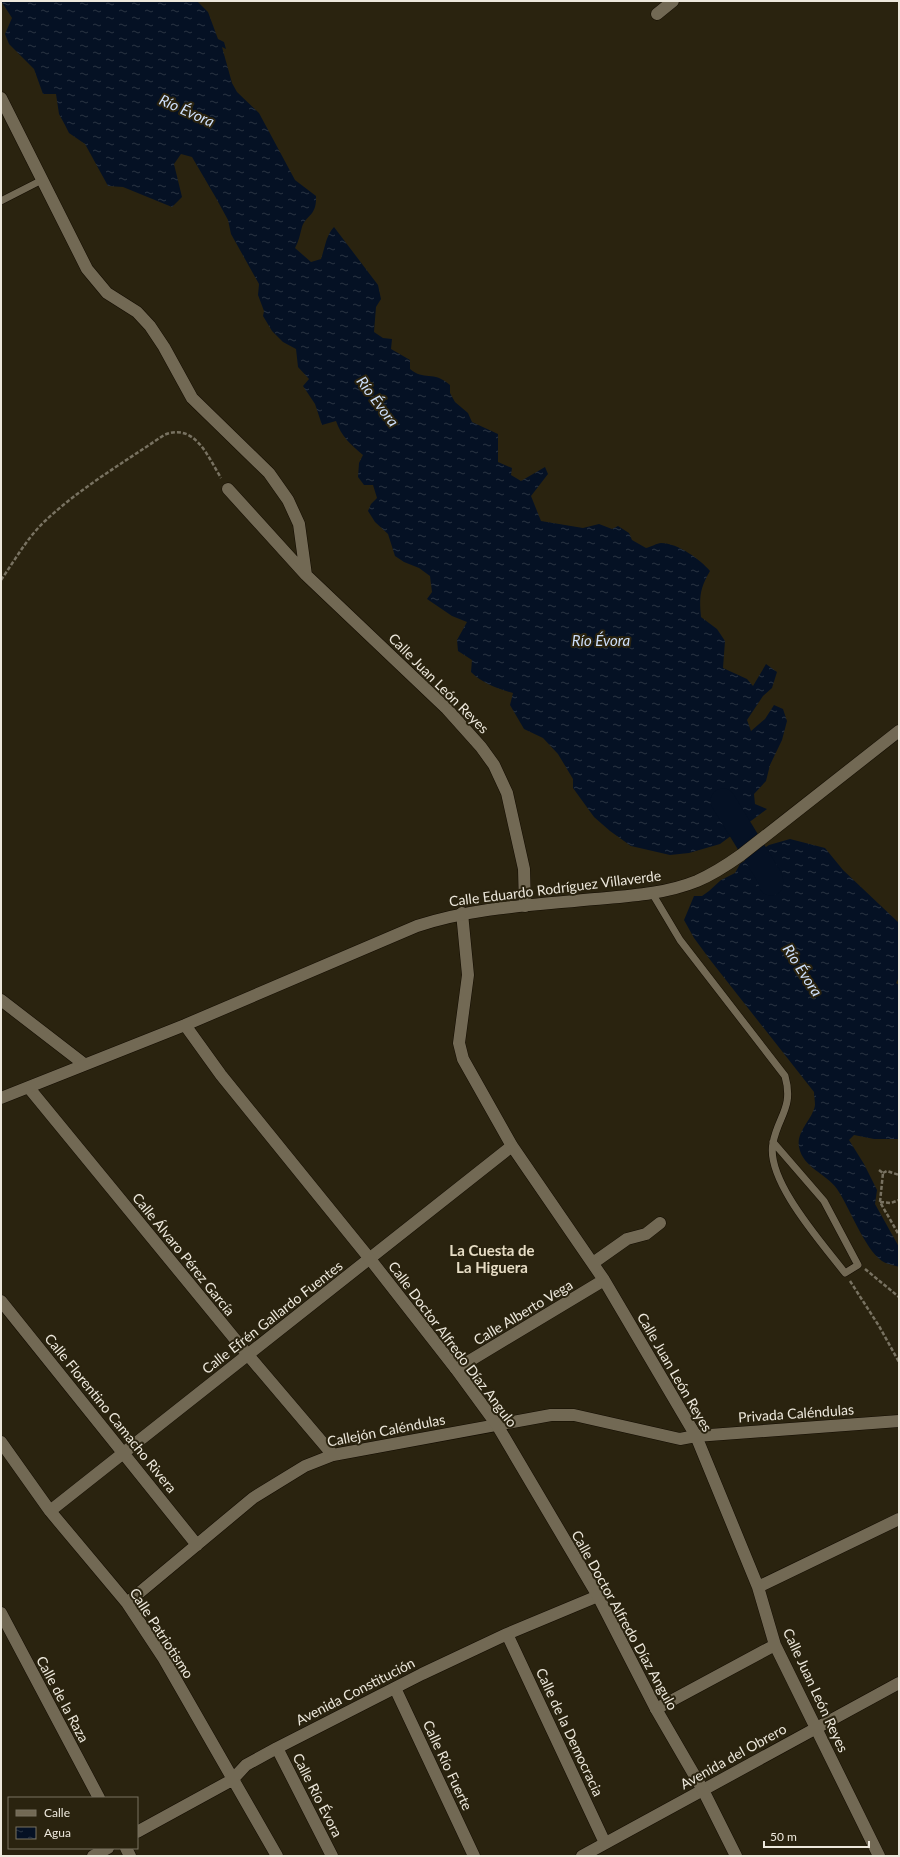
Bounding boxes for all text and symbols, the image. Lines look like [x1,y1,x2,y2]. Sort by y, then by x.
water label: Río Évora [157,90,218,130]
water label: Río Évora [353,372,403,430]
street label: Calle Juan León Reyes [385,629,493,737]
water label: Río Évora [572,631,630,649]
street label: Calle Eduardo Rodríguez Villaverde [448,867,662,909]
water label: Río Évora [780,941,827,1000]
street label: Calle Álvaro Pérez García [129,1189,239,1319]
district label: La Cuesta de La Higuera [449,1241,535,1276]
street label: Calle Efrén Gallardo Fuentes [198,1257,346,1377]
street label: Calle Doctor Alfredo Díaz Angulo [385,1258,521,1430]
street label: Calle Alberto Vega [470,1276,576,1348]
street label: Calle Juan León Reyes [634,1309,716,1435]
street label: Calle Florentino Camacho Rivera [41,1330,181,1496]
street label: Privada Caléndulas [738,1400,854,1426]
street label: Callejón Caléndulas [326,1410,446,1450]
street label: Calle Doctor Alfredo Díaz Angulo [568,1527,682,1713]
street label: Calle Patriotismo [126,1585,198,1681]
street label: Calle Juan León Reyes [780,1625,852,1755]
street label: Calle de la Raza [33,1653,93,1745]
street label: Avenida Constitución [293,1654,417,1728]
street label: Calle de la Democracia [533,1665,607,1799]
street label: Calle Río Fuerte [420,1717,476,1813]
street label: Avenida del Obrero [677,1720,789,1792]
street label: Calle Río Évora [290,1750,347,1840]
legend [8,1797,138,1849]
text: Calle [44,1805,70,1820]
scale bar [764,1823,869,1849]
text: Agua [44,1825,71,1840]
text: 50 m [770,1829,797,1844]

